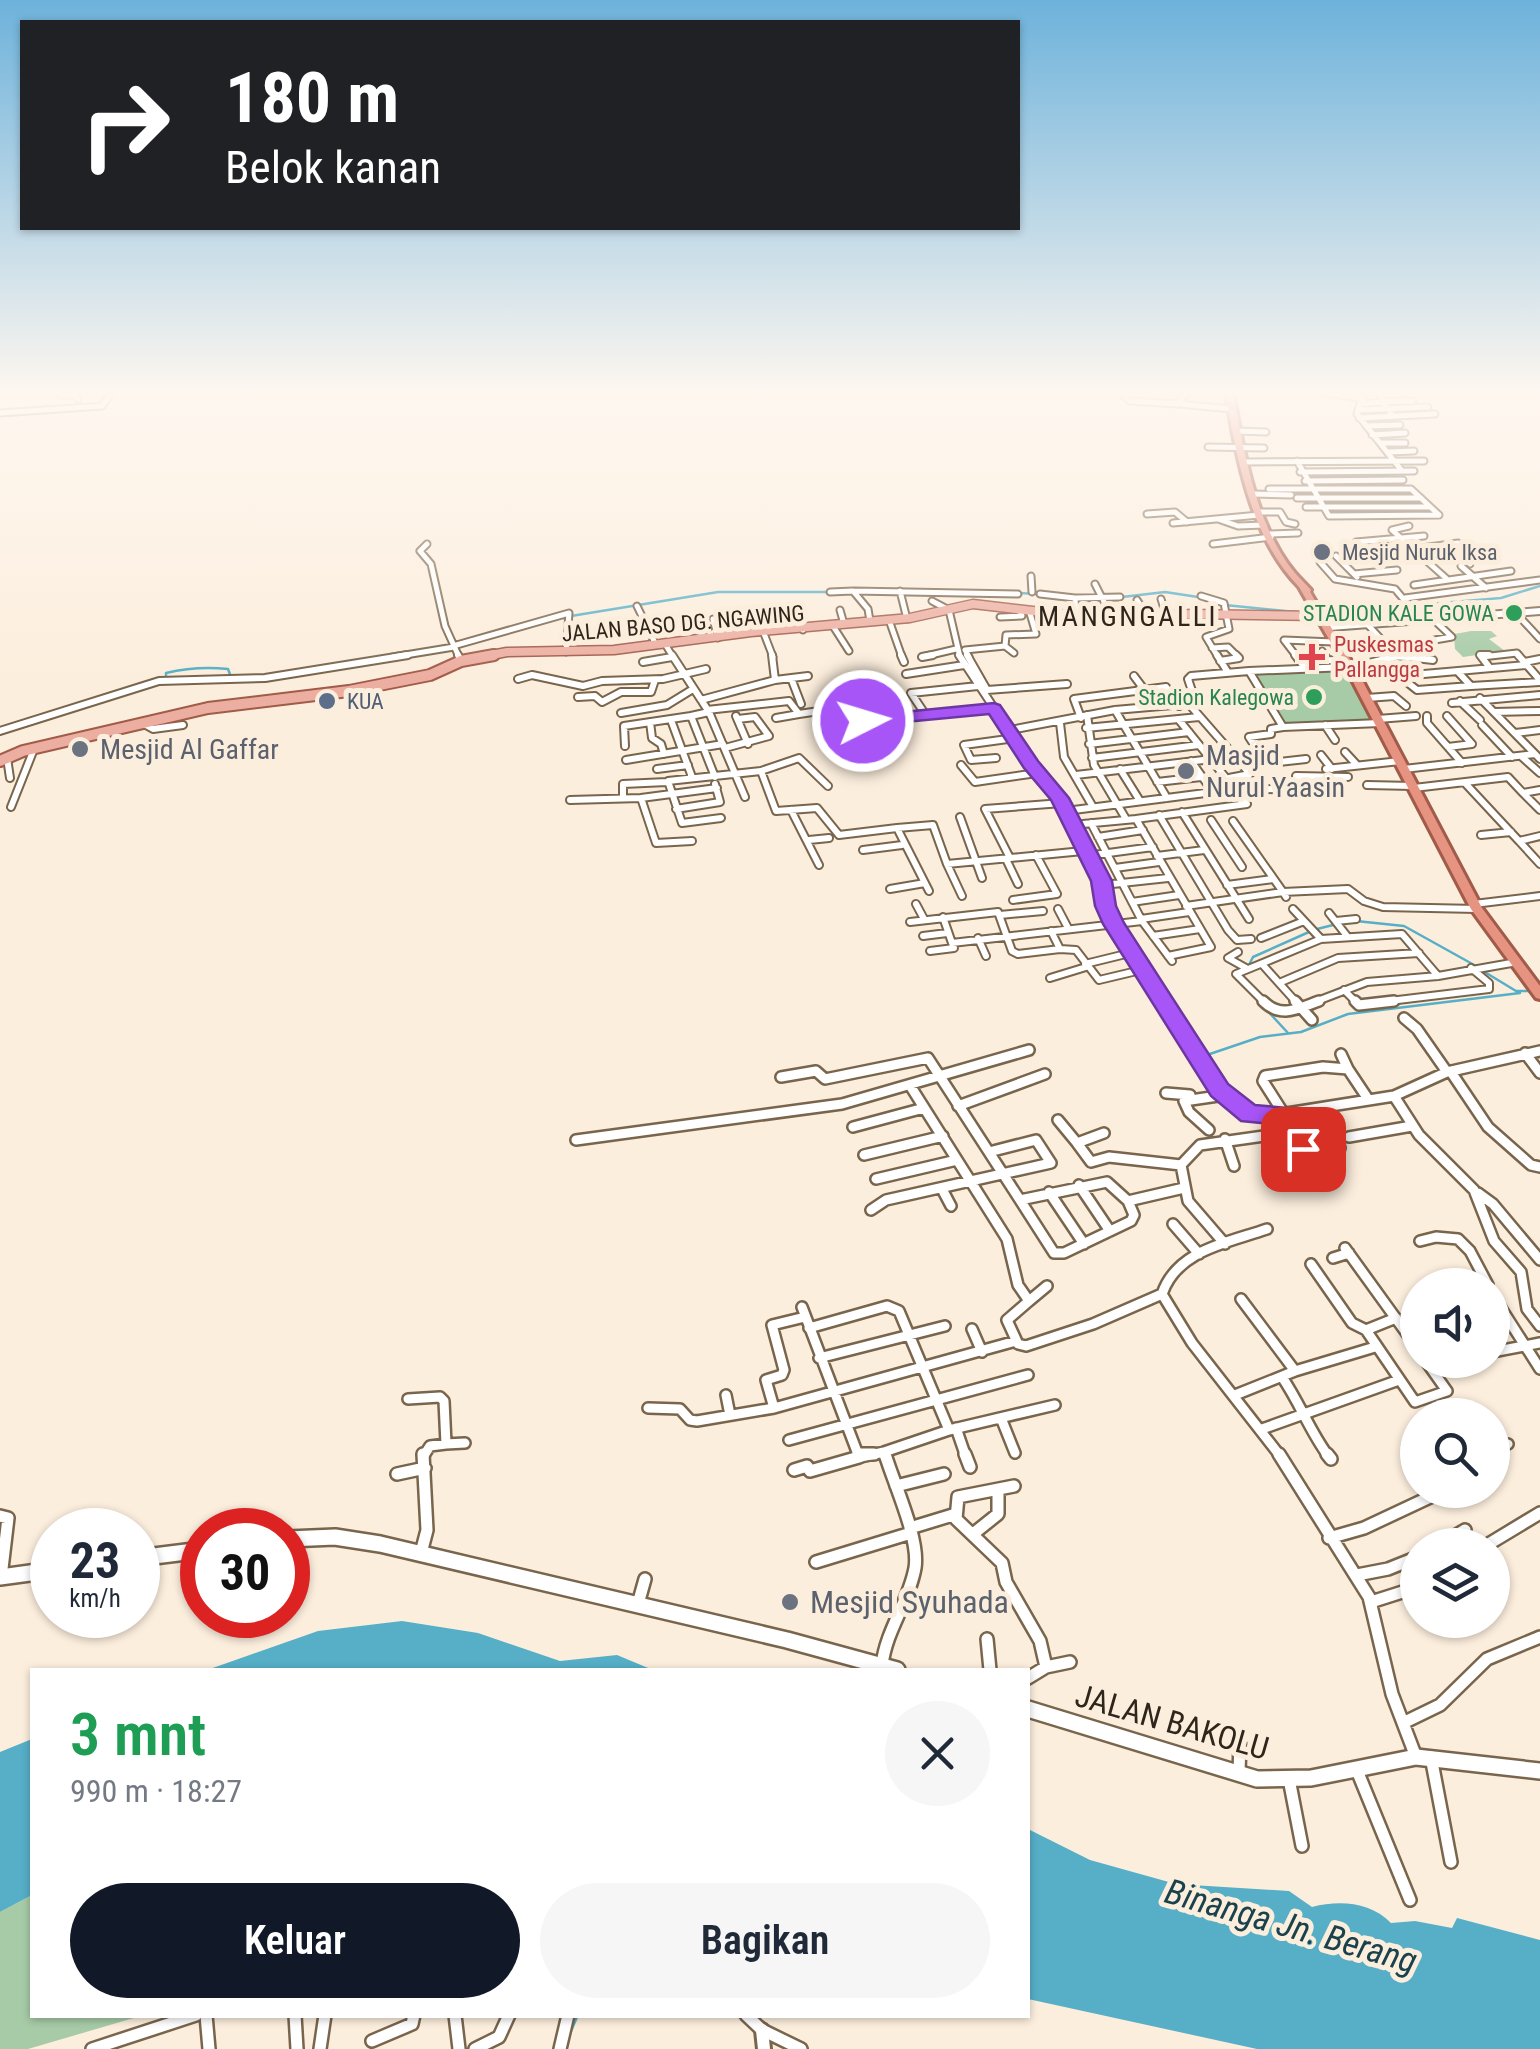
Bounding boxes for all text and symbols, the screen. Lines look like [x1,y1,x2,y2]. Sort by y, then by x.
text: 180 m [225,57,399,139]
icon: right [60,60,190,190]
text: Belok kanan [225,141,441,194]
place label: Mesjid Nuruk Iksa [1342,540,1497,565]
marker: Mesjid Nuruk Iksa [1311,541,1333,563]
street label: JALAN BASO DG. NGAWING [561,600,805,647]
district label: MANGNGALLI [1038,600,1218,633]
place label: STADION KALE GOWA [1303,601,1494,626]
marker: STADION KALE GOWA [1503,602,1525,624]
place label: Puskesmas Pallangga [1334,632,1434,682]
marker: Puskesmas Pallangga [1299,644,1325,670]
position arrow [811,669,915,773]
place label: Stadion Kalegowa [1138,685,1294,710]
marker: Stadion Kalegowa [1303,686,1325,708]
place label: KUA [347,689,384,714]
marker: KUA [316,690,338,712]
place label: Mesjid Al Gaffar [100,733,279,766]
marker: Mesjid Al Gaffar [69,738,91,760]
place label: Masjid Nurul Yaasin [1206,739,1345,804]
marker: Masjid Nurul Yaasin [1175,760,1197,782]
pin [1261,1107,1346,1192]
icon: arrive [1276,1122,1331,1177]
map controls [1400,1268,1510,1638]
button: sound [1400,1268,1510,1378]
button: search [1400,1398,1510,1508]
speed limit sign: 30 [180,1508,310,1638]
button: layers [1400,1528,1510,1638]
text: 23 [70,1532,120,1590]
place label: Mesjid Syuhada [810,1583,1009,1621]
text: km/h [69,1584,121,1613]
marker: Mesjid Syuhada [779,1591,801,1613]
street label: JALAN BAKOLU [1071,1676,1273,1768]
text: 3 mnt [70,1699,206,1770]
button: close [885,1701,990,1806]
text: 990 m · 18:27 [70,1772,242,1810]
water label: Binanga Jn. Berang [1160,1871,1421,1982]
button: Keluar [70,1883,520,1998]
button: Bagikan [540,1883,990,1998]

